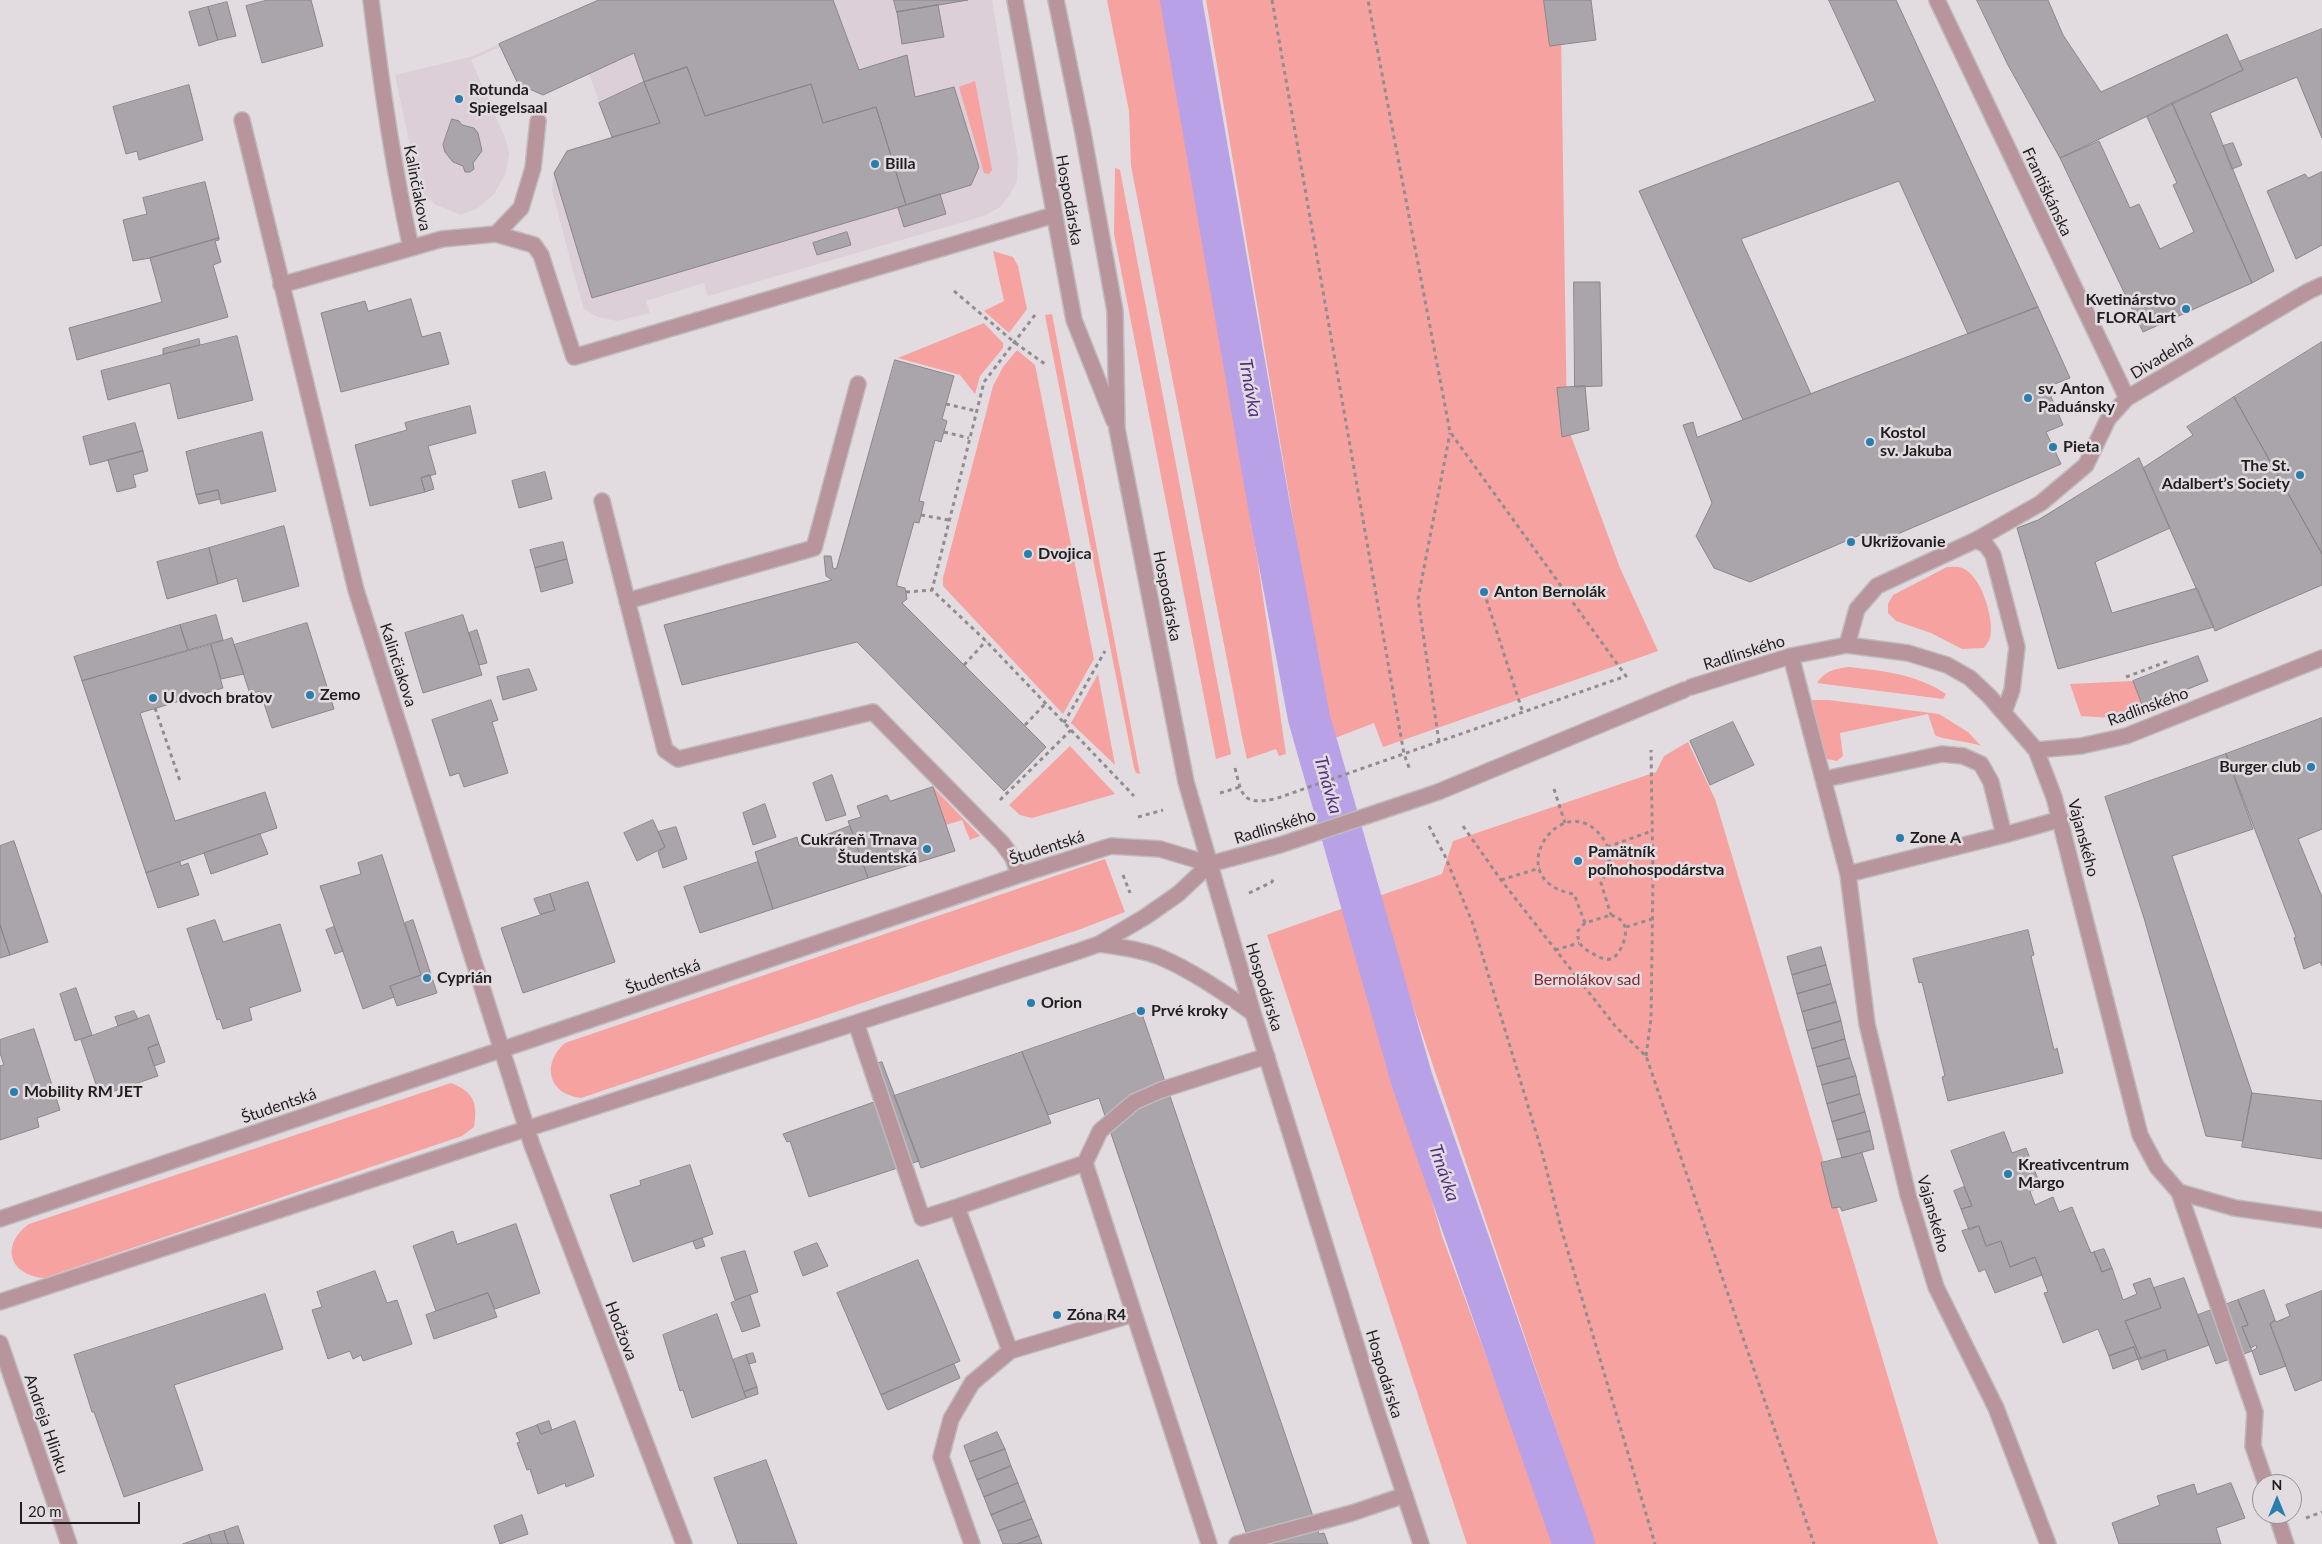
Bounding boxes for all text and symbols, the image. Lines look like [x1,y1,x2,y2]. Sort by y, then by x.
place label: Rotunda Spiegelsaal [469,80,547,118]
marker: Rotunda Spiegelsaal [453,93,465,105]
street label: Kalinčiakova [399,143,435,233]
street label: Františkánska [2018,145,2076,239]
street label: Hospodárska [1052,153,1086,247]
place label: Billa [885,154,916,174]
marker: Billa [869,158,881,170]
place label: Kvetinárstvo FLORALart [2085,290,2176,328]
marker: Kvetinárstvo FLORALart [2180,303,2192,315]
street label: Divadelná [2127,331,2197,383]
water label: Trnávka [1234,357,1266,419]
place label: sv. Anton Paduánsky [2038,379,2115,417]
marker: sv. Anton Paduánsky [2022,392,2034,404]
place label: Kostol sv. Jakuba [1880,423,1952,461]
marker: Kostol sv. Jakuba [1864,436,1876,448]
place label: Pieta [2063,437,2099,457]
marker: Pieta [2047,441,2059,453]
place label: The St. Adalbert’s Society [2162,456,2290,494]
marker: The St. Adalbert’s Society [2294,469,2306,481]
place label: Ukrižovanie [1861,532,1945,552]
marker: Ukrižovanie [1845,536,1857,548]
place label: Dvojica [1038,544,1091,564]
marker: Dvojica [1022,548,1034,560]
street label: Hospodárska [1149,549,1185,643]
place label: Anton Bernolák [1494,582,1606,602]
marker: Anton Bernolák [1478,586,1490,598]
street label: Kalinčiakova [375,621,421,709]
street label: Radlinského [1701,631,1787,675]
street label: Radlinského [2105,684,2191,730]
place label: Zemo [320,685,360,705]
place label: U dvoch bratov [163,688,272,708]
marker: Zemo [304,689,316,701]
marker: U dvoch bratov [147,692,159,704]
water label: Trnávka [1309,754,1347,816]
place label: Burger club [2219,757,2301,777]
marker: Burger club [2305,761,2317,773]
street label: Vajanského [2063,797,2103,879]
street label: Radlinského [1232,805,1318,849]
street label: Študentská [1007,827,1087,869]
place label: Zone A [1910,828,1961,848]
place label: Cukráreň Trnava Študentská [801,830,917,868]
marker: Zone A [1894,832,1906,844]
place label: Pamätník poľnohospodárstva [1588,842,1724,880]
marker: Cukráreň Trnava Študentská [921,843,933,855]
marker: Pamätník poľnohospodárstva [1572,855,1584,867]
street label: Hospodárska [1241,940,1287,1034]
street label: Študentská [623,955,703,999]
place label: Cyprián [437,968,492,988]
park label: Bernolákov sad [1534,970,1640,990]
marker: Cyprián [421,972,433,984]
place label: Orion [1041,993,1082,1013]
marker: Orion [1025,997,1037,1009]
place label: Prvé kroky [1151,1001,1228,1021]
marker: Prvé kroky [1135,1005,1147,1017]
place label: Mobility RM JET [24,1082,142,1102]
street label: Študentská [239,1084,319,1128]
marker: Mobility RM JET [8,1086,20,1098]
water label: Trnávka [1424,1142,1464,1204]
place label: Kreativcentrum Margo [2018,1155,2129,1193]
marker: Kreativcentrum Margo [2002,1168,2014,1180]
street label: Vajanského [1913,1173,1953,1255]
street label: Hodžova [601,1299,641,1363]
place label: Zóna R4 [1067,1305,1126,1325]
marker: Zóna R4 [1051,1309,1063,1321]
street label: Hospodárska [1361,1327,1407,1421]
street label: Andreja Hlinku [20,1372,72,1476]
north arrow [2252,1474,2302,1524]
text: N [2272,1476,2282,1493]
scale bar [22,1492,142,1524]
text: 20 m [28,1502,62,1520]

